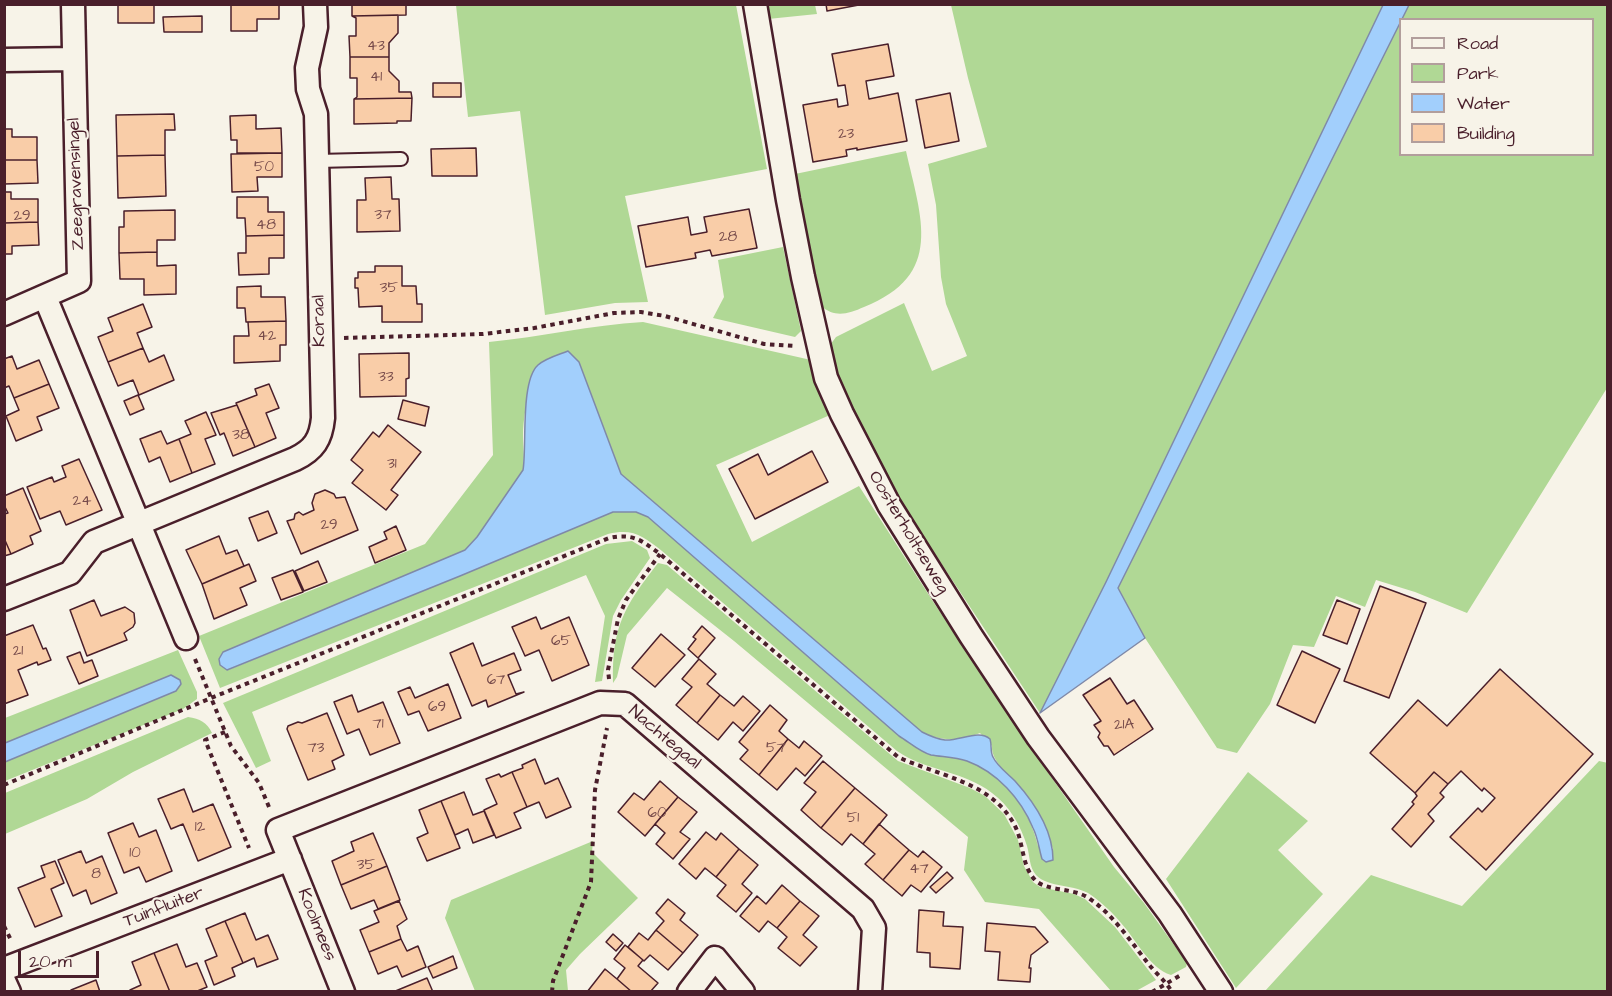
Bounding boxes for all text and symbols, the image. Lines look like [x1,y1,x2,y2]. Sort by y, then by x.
legend [1399,18,1594,156]
text: Road [1457,31,1498,56]
house number: 43 [367,38,385,56]
text: Park [1457,61,1499,86]
house number: 41 [370,69,382,87]
text: Water [1457,91,1510,116]
street label: Zeegravensingel [64,117,90,251]
text: Building [1457,121,1515,146]
house number: 23 [838,126,854,144]
house number: 50 [254,159,274,177]
house number: 37 [375,207,391,225]
house number: 29 [13,208,31,226]
house number: 48 [256,217,276,235]
house number: 28 [719,229,737,247]
house number: 35 [380,280,398,298]
street label: Koraal [309,295,331,347]
house number: 42 [258,328,276,346]
house number: 33 [378,369,394,387]
house number: 38 [232,427,250,445]
house number: 31 [387,456,397,474]
street label: Oosterholtseweg [863,468,953,598]
house number: 24 [73,493,91,511]
house number: 29 [320,517,338,535]
house number: 65 [551,633,571,651]
house number: 21 [13,643,23,661]
house number: 67 [487,672,505,690]
house number: 69 [428,699,446,717]
street label: Nachtegaal [623,701,705,775]
house number: 71 [372,716,384,734]
house number: 21A [1114,717,1134,735]
house number: 73 [308,740,324,758]
house number: 57 [766,740,786,758]
house number: 60 [648,805,666,823]
house number: 51 [847,810,859,828]
house number: 12 [195,819,205,837]
house number: 10 [129,845,141,863]
house number: 35 [357,857,375,875]
house number: 47 [909,861,929,879]
house number: 8 [91,866,101,884]
street label: Tuinfluiter [121,883,207,933]
street label: Koolmees [292,885,340,965]
scale bar [21,939,102,977]
text: 20 m [29,949,72,974]

